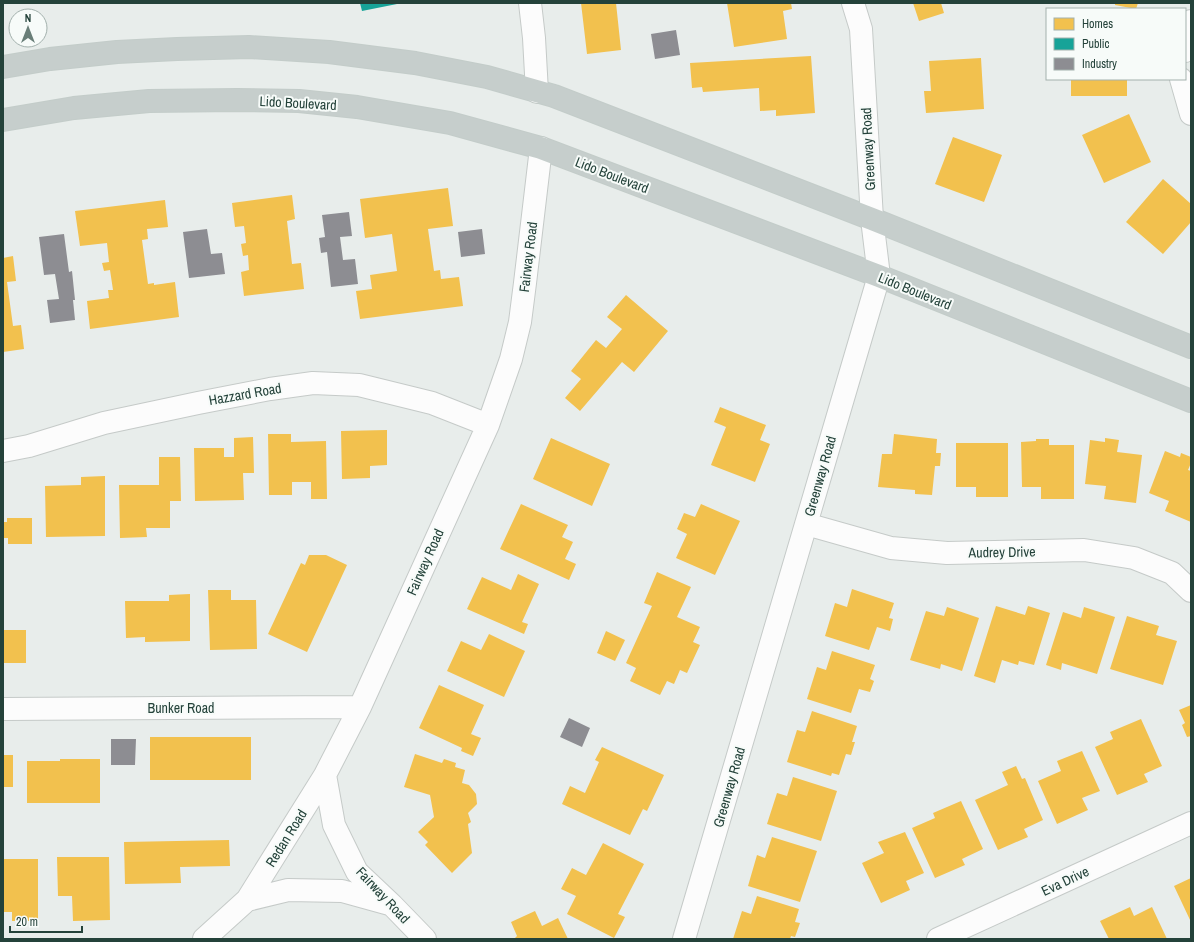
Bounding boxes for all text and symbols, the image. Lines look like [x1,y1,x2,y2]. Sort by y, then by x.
north arrow [8,8,48,48]
legend [1046,8,1186,80]
text: N [25,11,31,25]
text: Homes [1082,16,1113,32]
text: Public [1082,36,1109,52]
text: Industry [1082,56,1117,72]
street label: Lido Boulevard [259,92,337,114]
street label: Greenway Road [857,107,879,191]
street label: Lido Boulevard [573,153,651,197]
street label: Fairway Road [515,221,541,293]
street label: Lido Boulevard [876,268,954,314]
street label: Hazzard Road [207,379,283,409]
street label: Greenway Road [800,434,840,518]
street label: Fairway Road [402,526,448,598]
street label: Audrey Drive [967,542,1036,562]
street label: Bunker Road [147,699,215,717]
street label: Greenway Road [709,745,749,829]
street label: Redan Road [261,806,311,870]
street label: Eva Drive [1038,862,1092,900]
street label: Fairway Road [352,863,414,927]
scale bar [10,908,82,934]
text: 20 m [16,914,38,930]

